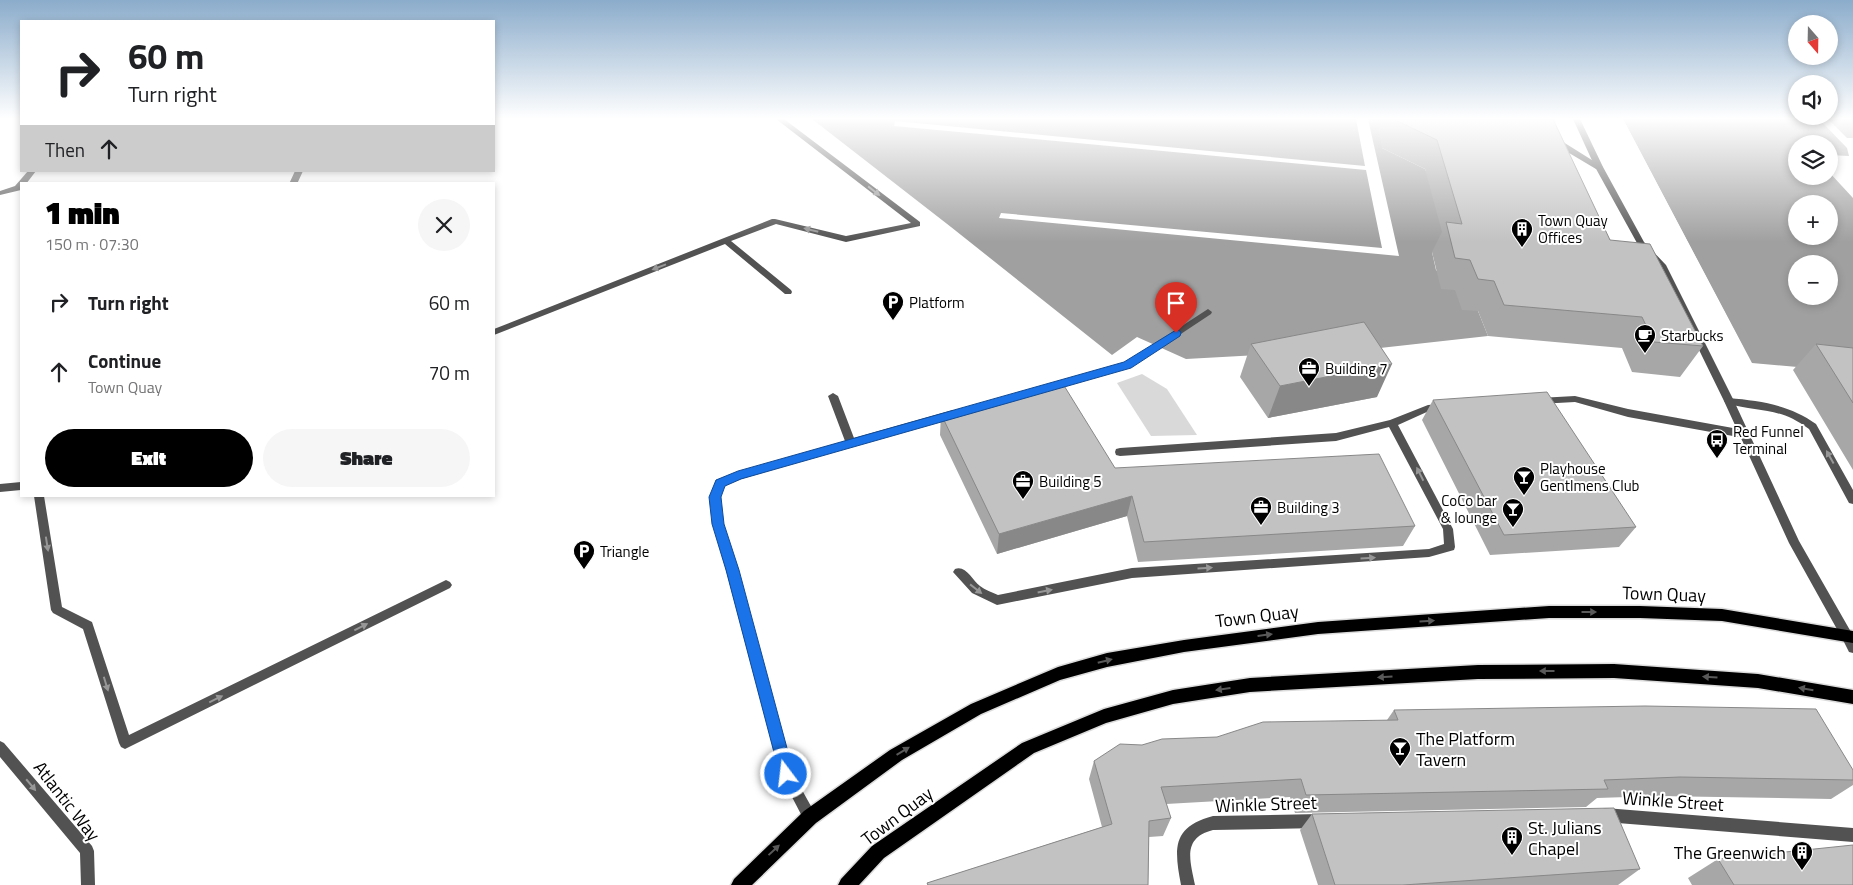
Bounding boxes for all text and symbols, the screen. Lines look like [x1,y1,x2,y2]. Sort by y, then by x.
north arrow [1788,15,1838,65]
map controls [1788,15,1838,305]
text: 60 m [128,29,204,83]
icon: right [45,40,110,105]
button: sound [1788,75,1838,125]
text: Turn right [128,77,217,111]
text: Then [45,135,85,164]
icon: ahead [95,135,123,163]
button: layers [1788,135,1838,185]
one-way arrow [867,186,881,196]
text: 1 min [45,190,120,236]
button: + [1788,195,1838,245]
button: close [418,199,470,251]
place label: Town Quay Offices [1538,209,1608,249]
building icon: Town Quay Offices [1510,217,1534,248]
one-way arrow [803,226,818,234]
text: 150 m · 07:30 [45,232,139,256]
button: − [1788,255,1838,305]
one-way arrow [651,264,666,271]
pin [1155,282,1197,333]
icon: right [45,288,73,316]
text: Turn right [88,288,169,317]
text: 60 m [429,288,470,317]
icon: arrive [1162,289,1190,317]
parking icon: Platform [881,290,905,321]
place label: Platform [909,291,965,314]
cafe icon: Starbucks [1633,323,1657,354]
place label: Starbucks [1661,324,1724,347]
text: Continue [88,346,161,375]
office icon: Building 7 [1297,356,1321,387]
place label: Building 7 [1325,357,1388,380]
icon: ahead [45,358,73,386]
text: 70 m [429,358,470,387]
text: Town Quay [88,375,162,399]
place label: Red Funnel Terminal [1733,420,1804,460]
bus stop icon: Red Funnel Terminal [1705,428,1729,459]
button: Exit [45,429,253,487]
button: Share [263,429,470,487]
one-way arrow [1825,451,1834,464]
place label: Playhouse Gentlmens Club [1540,457,1640,497]
bar icon: Playhouse Gentlmens Club [1512,465,1536,496]
one-way arrow [1416,467,1424,482]
office icon: Building 5 [1011,469,1035,500]
place label: Building 5 [1039,470,1102,493]
place label: CoCo bar & lounge [1441,489,1497,529]
office icon: Building 3 [1249,495,1273,526]
place label: Building 3 [1277,496,1340,519]
bar icon: CoCo bar & lounge [1501,497,1525,528]
one-way arrow [43,537,51,553]
parking icon: Triangle [572,539,596,570]
place label: Triangle [600,540,649,563]
one-way arrow [1360,553,1376,561]
one-way arrow [1198,564,1214,572]
street label: Town Quay [1622,579,1707,609]
one-way arrow [969,583,982,594]
one-way arrow [1037,586,1053,594]
street label: Town Quay [1214,597,1300,634]
one-way arrow [1581,608,1597,616]
one-way arrow [1419,616,1435,624]
one-way arrow [354,623,368,631]
one-way arrow [1257,631,1273,639]
one-way arrow [1097,657,1112,665]
one-way arrow [1539,667,1555,675]
one-way arrow [1701,673,1717,681]
one-way arrow [1377,674,1393,682]
one-way arrow [103,677,111,692]
one-way arrow [1797,684,1813,692]
one-way arrow [1215,686,1231,694]
one-way arrow [209,695,223,703]
place label: The Platform Tavern [1416,725,1515,773]
bar icon: The Platform Tavern [1388,736,1412,767]
position arrow [759,747,811,799]
one-way arrow [896,747,909,756]
street label: Atlantic Way [27,755,107,847]
one-way arrow [26,778,37,791]
street label: Town Quay [855,780,939,852]
street label: Winkle Street [1621,784,1725,818]
street label: Winkle Street [1215,789,1318,819]
place label: St. Julians Chapel [1528,814,1602,862]
building icon: St. Julians Chapel [1500,825,1524,856]
place label: The Greenwich [1674,839,1786,866]
building icon: The Greenwich [1790,840,1814,871]
one-way arrow [768,844,780,856]

